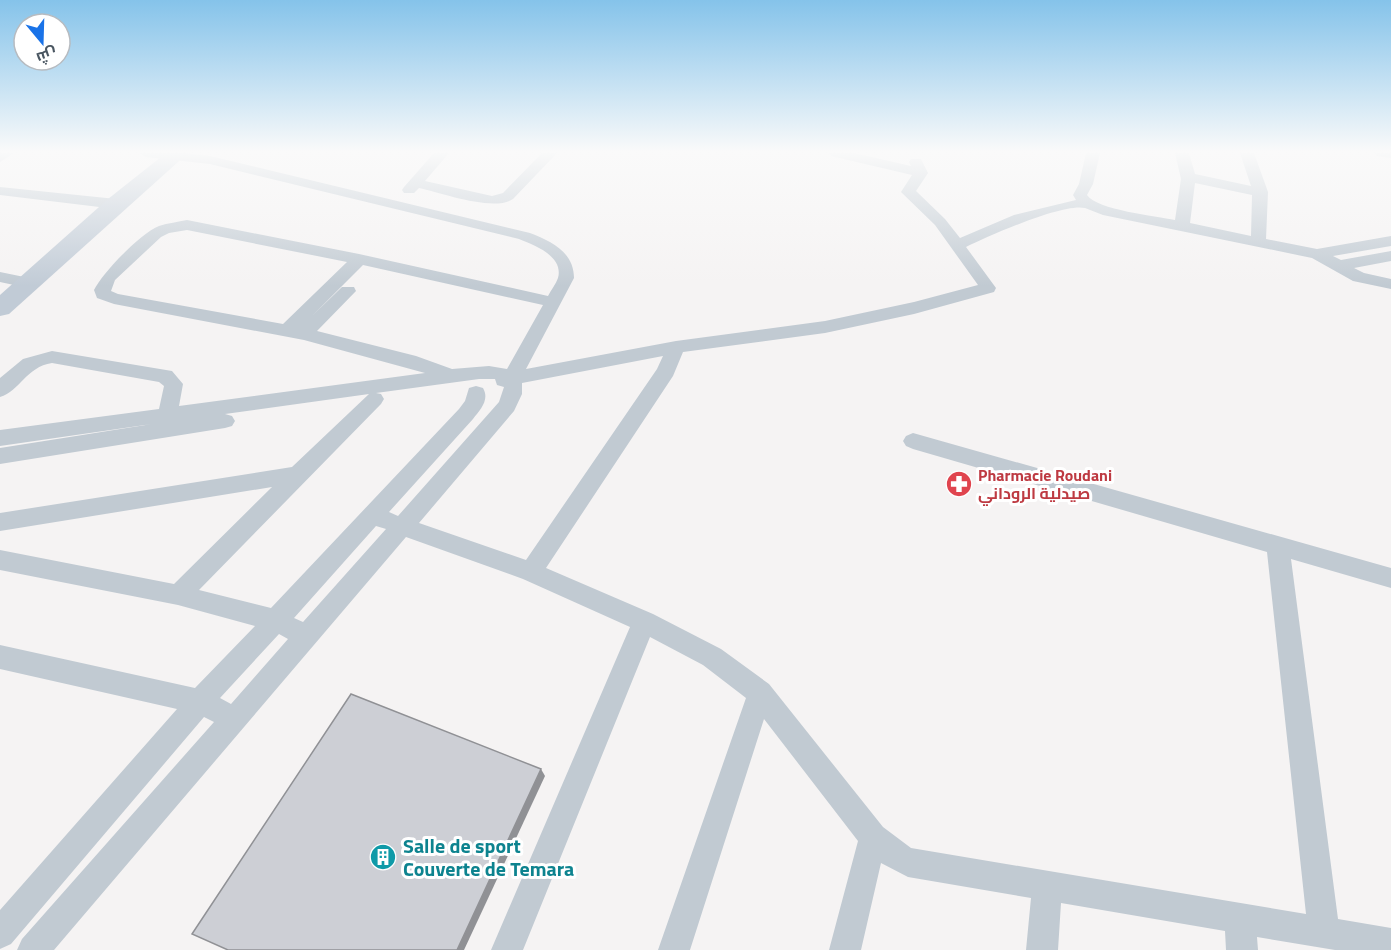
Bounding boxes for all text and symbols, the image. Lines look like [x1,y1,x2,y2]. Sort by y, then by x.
north arrow [12,12,72,72]
text: ش [33,41,60,71]
place label: Pharmacie Roudani صيدلية الروداني [978,463,1112,506]
pharmacy icon: Pharmacie Roudani صيدلية الروداني [944,469,974,499]
place label: Salle de sport Couverte de Temara [403,830,574,884]
building icon: Salle de sport Couverte de Temara [368,842,398,872]

